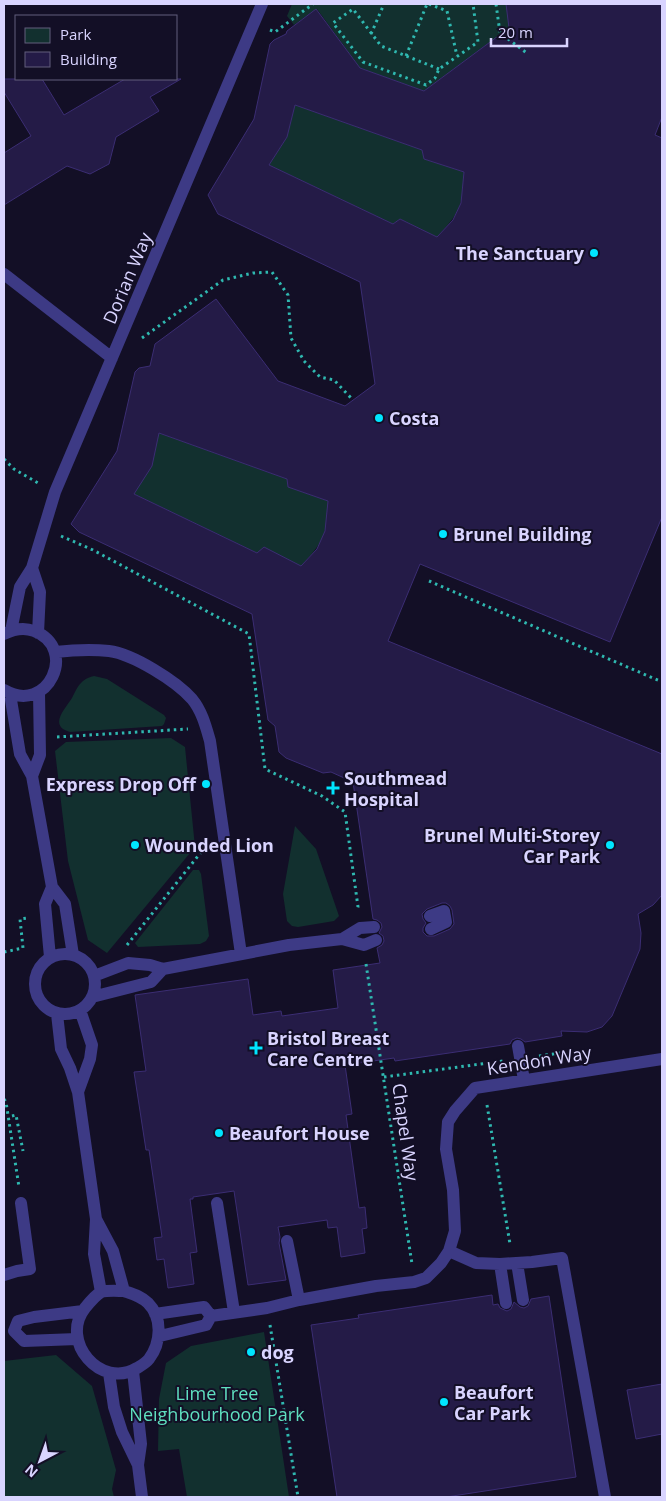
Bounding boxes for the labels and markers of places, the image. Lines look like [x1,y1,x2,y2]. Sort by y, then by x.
place label: The Sanctuary [456,241,585,265]
marker: The Sanctuary [588,247,600,259]
place label: Costa [389,406,439,430]
marker: Costa [373,412,385,424]
place label: Brunel Building [453,522,592,546]
marker: Brunel Building [437,528,449,540]
place label: Southmead Hospital [344,766,447,811]
place label: Express Drop Off [46,772,197,796]
marker: Express Drop Off [200,778,212,790]
marker: Southmead Hospital [326,781,340,795]
place label: Brunel Multi-Storey Car Park [424,823,601,868]
place label: Wounded Lion [145,833,274,857]
marker: Wounded Lion [129,839,141,851]
marker: Brunel Multi-Storey Car Park [604,839,616,851]
place label: Bristol Breast Care Centre [267,1026,390,1071]
marker: Bristol Breast Care Centre [249,1041,263,1055]
place label: Beaufort House [229,1121,370,1145]
marker: Beaufort House [213,1127,225,1139]
place label: dog [261,1340,294,1364]
marker: dog [245,1346,257,1358]
place label: Beaufort Car Park [454,1380,534,1425]
marker: Beaufort Car Park [438,1396,450,1408]

